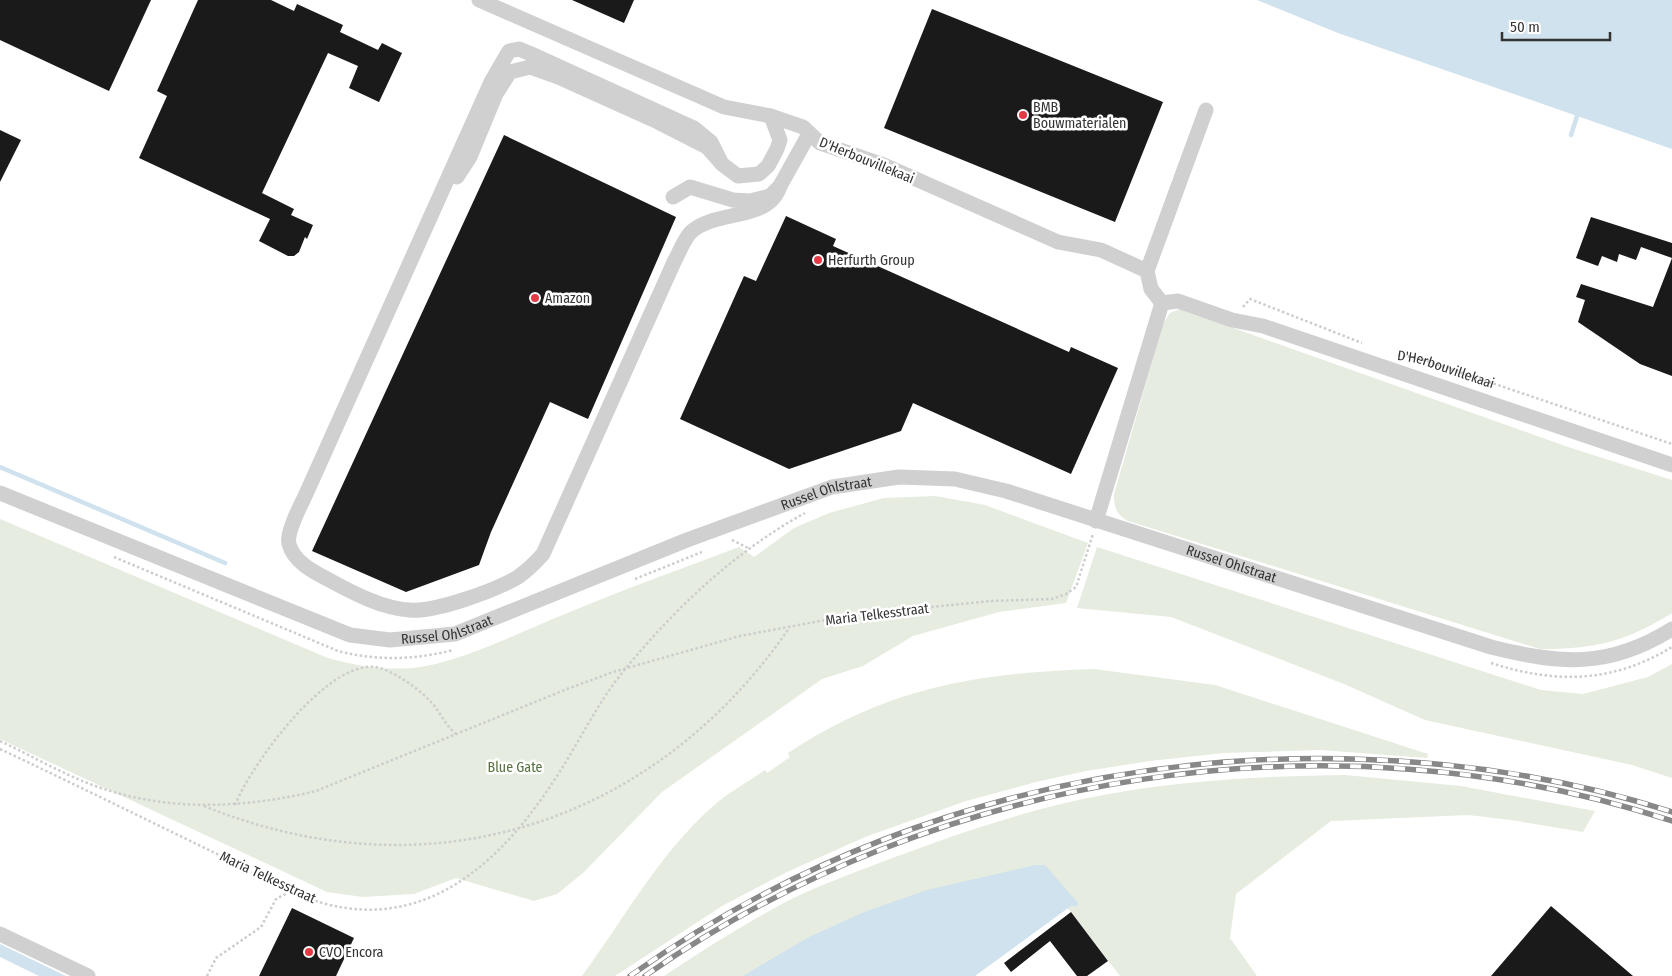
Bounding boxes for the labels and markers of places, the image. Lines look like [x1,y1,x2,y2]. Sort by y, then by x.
place label: BMB Bouwmaterialen [1033,99,1126,132]
marker: BMB Bouwmaterialen [1017,109,1029,121]
place label: Herfurth Group [828,252,915,269]
marker: Herfurth Group [812,254,824,266]
place label: Amazon [545,290,590,307]
marker: Amazon [529,292,541,304]
place label: CVO Encora [319,944,384,961]
marker: CVO Encora [303,946,315,958]

